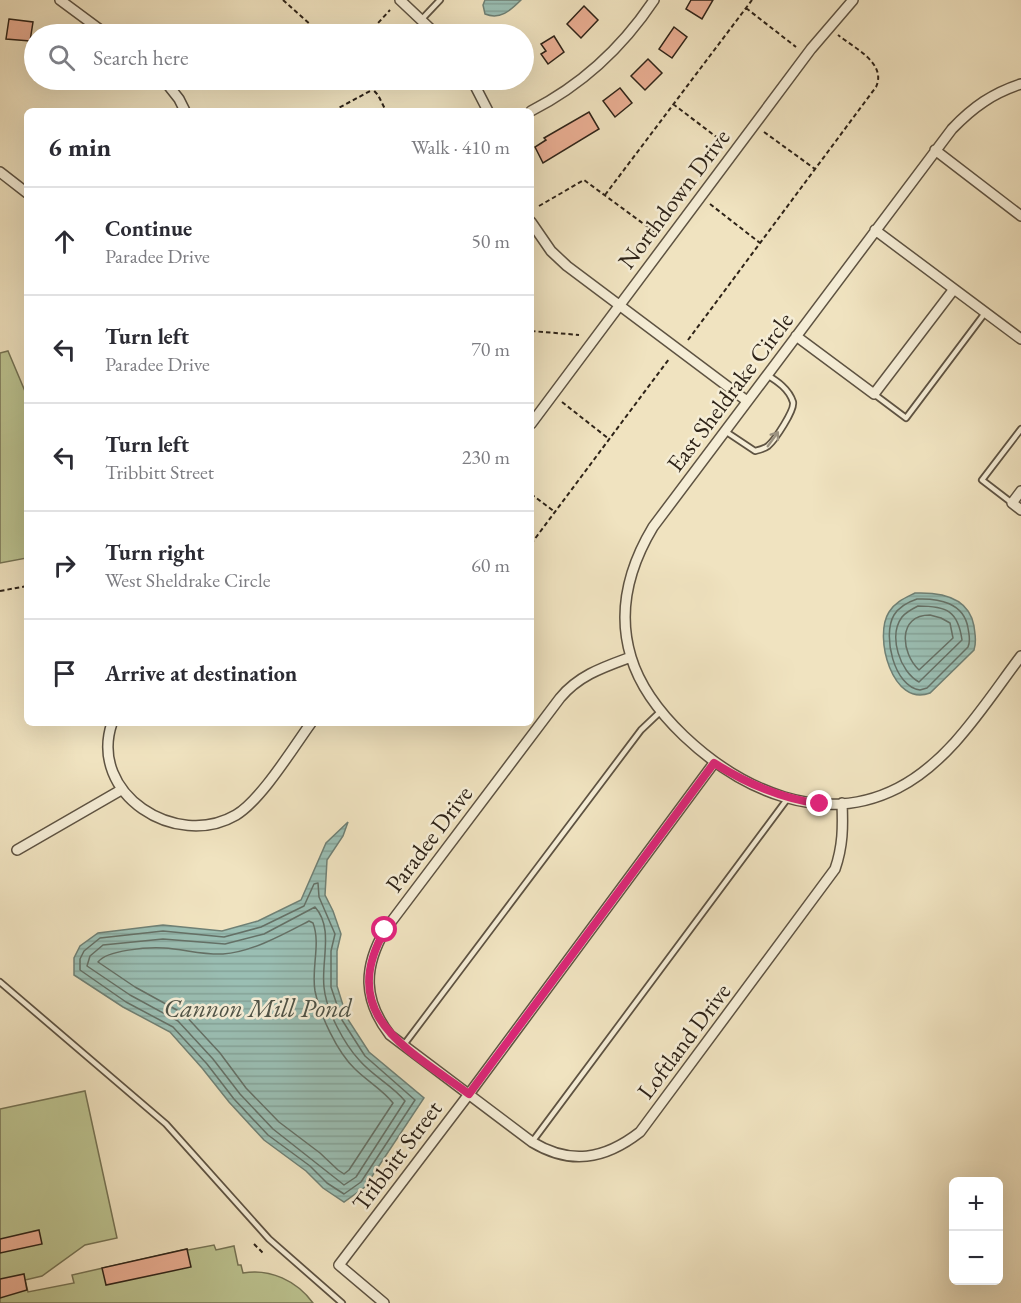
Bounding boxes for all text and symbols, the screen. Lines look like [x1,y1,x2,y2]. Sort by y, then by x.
search box [24,24,534,90]
icon: search [45,41,78,74]
text: Search here [93,43,188,72]
street label: Northdown Drive [611,122,736,275]
text: 6 min [48,130,111,164]
text: Walk · 410 m [411,134,510,160]
text: Continue [105,214,192,243]
icon: ahead [48,225,81,258]
text: 50 m [471,228,510,254]
text: Paradee Drive [105,243,210,269]
street label: East Sheldrake Circle [659,306,800,478]
text: Turn left [105,322,189,351]
icon: left [48,333,81,366]
text: 70 m [471,336,510,362]
text: Paradee Drive [105,351,210,377]
text: Turn left [105,430,189,459]
one-way arrow [767,431,779,447]
icon: left [48,441,81,474]
text: 230 m [462,444,510,470]
text: Tribbitt Street [105,459,214,485]
text: Turn right [105,538,204,567]
icon: right [48,549,81,582]
text: 60 m [471,552,510,578]
text: West Sheldrake Circle [105,567,271,593]
icon: arrive [48,657,81,690]
text: Arrive at destination [105,659,297,688]
street label: Paradee Drive [378,779,479,898]
route end [806,790,832,816]
route start [371,916,397,942]
street label: Loftland Drive [630,977,737,1105]
water label: Cannon Mill Pond [164,991,353,1025]
street label: Tribbitt Street [345,1094,449,1217]
map controls [949,1177,1003,1285]
button: + [949,1177,1003,1231]
button: − [949,1231,1003,1285]

